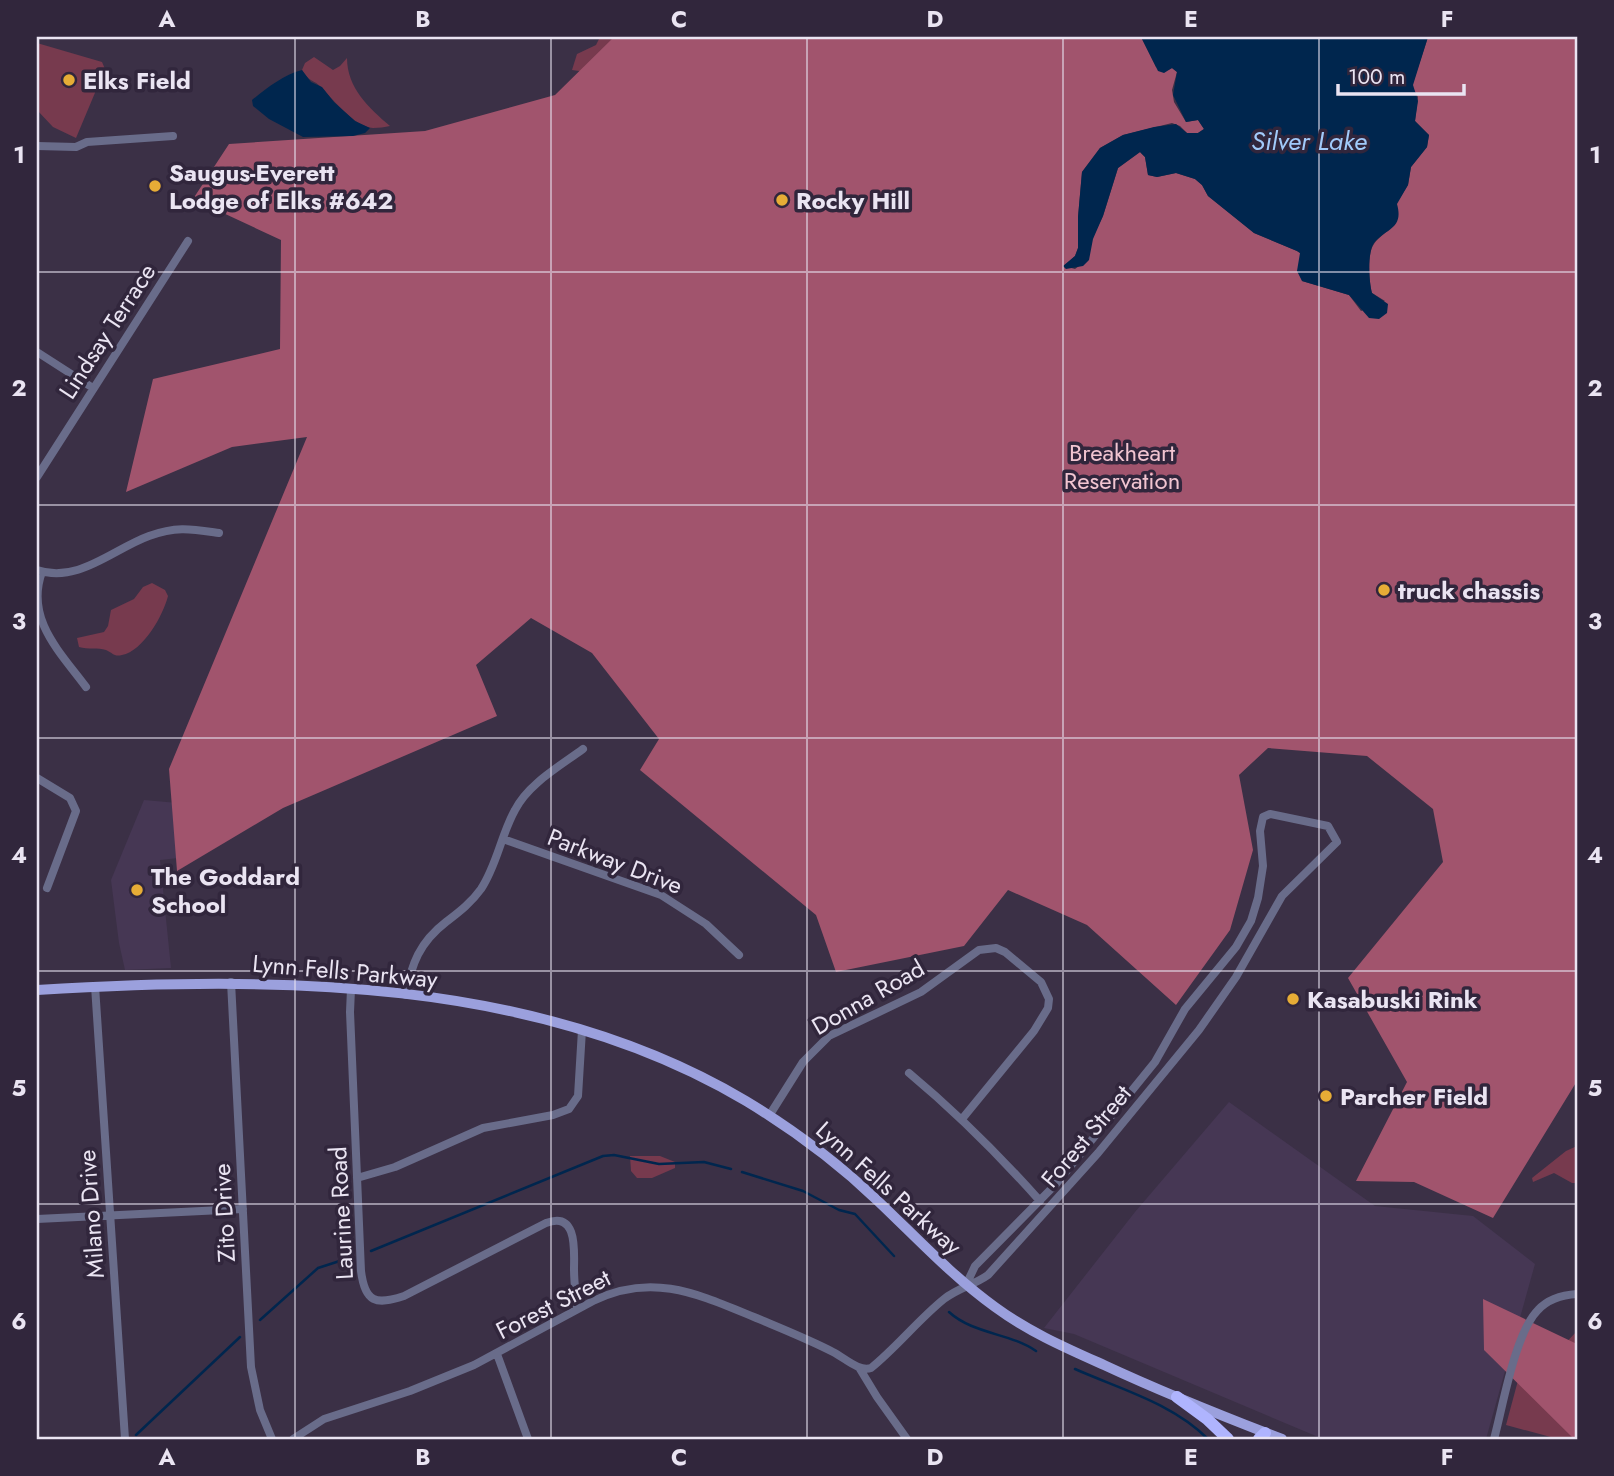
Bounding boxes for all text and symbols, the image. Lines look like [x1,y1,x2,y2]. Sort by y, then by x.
text: A [158,2,176,36]
text: B [415,2,431,36]
text: C [671,2,687,36]
text: D [927,2,944,36]
text: E [1184,2,1198,36]
text: F [1441,2,1453,36]
scale bar [1338,52,1464,96]
text: 100 m [1348,62,1405,92]
place label: Elks Field [83,63,191,98]
marker: Elks Field [61,72,77,88]
water label: Silver Lake [1251,122,1367,160]
text: 1 [13,138,25,172]
text: 1 [1589,138,1601,172]
place label: Saugus-Everett Lodge of Elks #642 [169,155,393,218]
marker: Saugus-Everett Lodge of Elks #642 [147,178,163,194]
place label: Rocky Hill [796,183,910,218]
marker: Rocky Hill [774,192,790,208]
street label: Lindsay Terrace [50,256,164,406]
text: 2 [11,371,27,405]
text: 2 [1587,371,1603,405]
park label: Breakheart Reservation [1064,435,1180,498]
place label: truck chassis [1398,573,1540,608]
marker: truck chassis [1376,582,1392,598]
text: 3 [12,604,26,638]
text: 3 [1588,604,1602,638]
street label: Parkway Drive [542,819,688,903]
text: 4 [11,838,27,872]
text: 4 [1587,838,1603,872]
place label: The Goddard School [151,859,300,922]
marker: The Goddard School [129,882,145,898]
street label: Lynn Fells Parkway [251,945,439,997]
street label: Donna Road [805,951,931,1043]
place label: Kasabuski Rink [1307,982,1478,1017]
marker: Kasabuski Rink [1285,991,1301,1007]
text: 5 [12,1071,26,1105]
text: 5 [1588,1071,1602,1105]
street label: Forest Street [1033,1077,1140,1195]
place label: Parcher Field [1340,1079,1488,1114]
marker: Parcher Field [1318,1088,1334,1104]
street label: Lynn Fells Parkway [808,1113,970,1263]
street label: Laurine Road [320,1146,362,1280]
street label: Milano Drive [69,1148,113,1280]
street label: Zito Drive [204,1163,244,1263]
street label: Forest Street [490,1260,617,1348]
text: 6 [11,1304,27,1338]
text: 6 [1587,1304,1603,1338]
text: A [158,1440,176,1474]
text: B [415,1440,431,1474]
text: C [671,1440,687,1474]
text: D [927,1440,944,1474]
text: E [1184,1440,1198,1474]
text: F [1441,1440,1453,1474]

